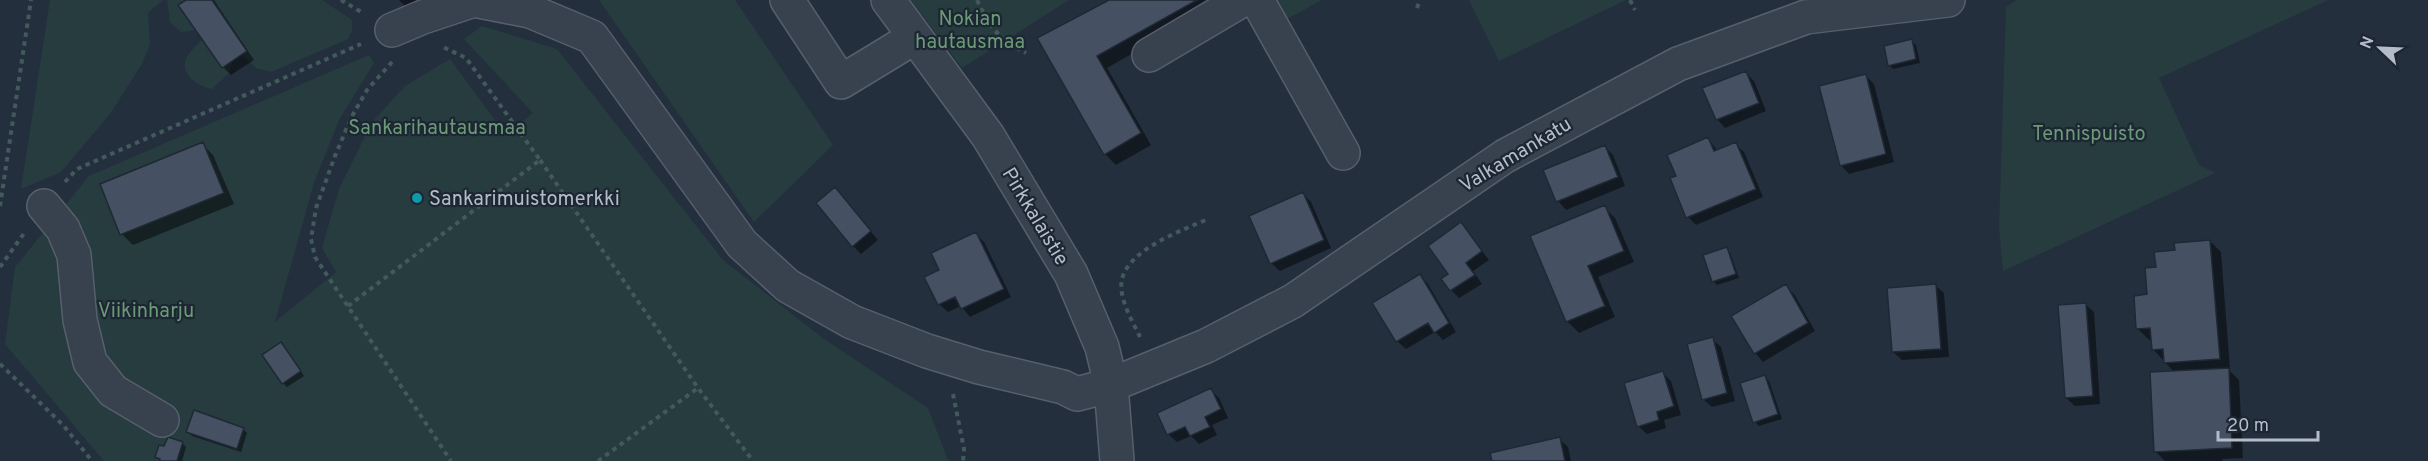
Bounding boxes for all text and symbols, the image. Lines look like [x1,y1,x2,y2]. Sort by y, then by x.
park label: Nokian hautausmaa [915,7,1025,56]
north arrow [2350,18,2410,78]
text: N [2357,34,2379,52]
street label: Valkamankatu [1455,112,1577,199]
park label: Sankarihautausmaa [348,116,526,142]
park label: Tennispuisto [2032,122,2146,148]
street label: Pirkkalaistie [995,163,1074,271]
place label: Sankarimuistomerkki [429,187,620,213]
marker: Sankarimuistomerkki [410,191,424,205]
park label: Viikinharju [98,299,194,325]
scale bar [2218,404,2318,442]
text: 20 m [2227,415,2269,438]

